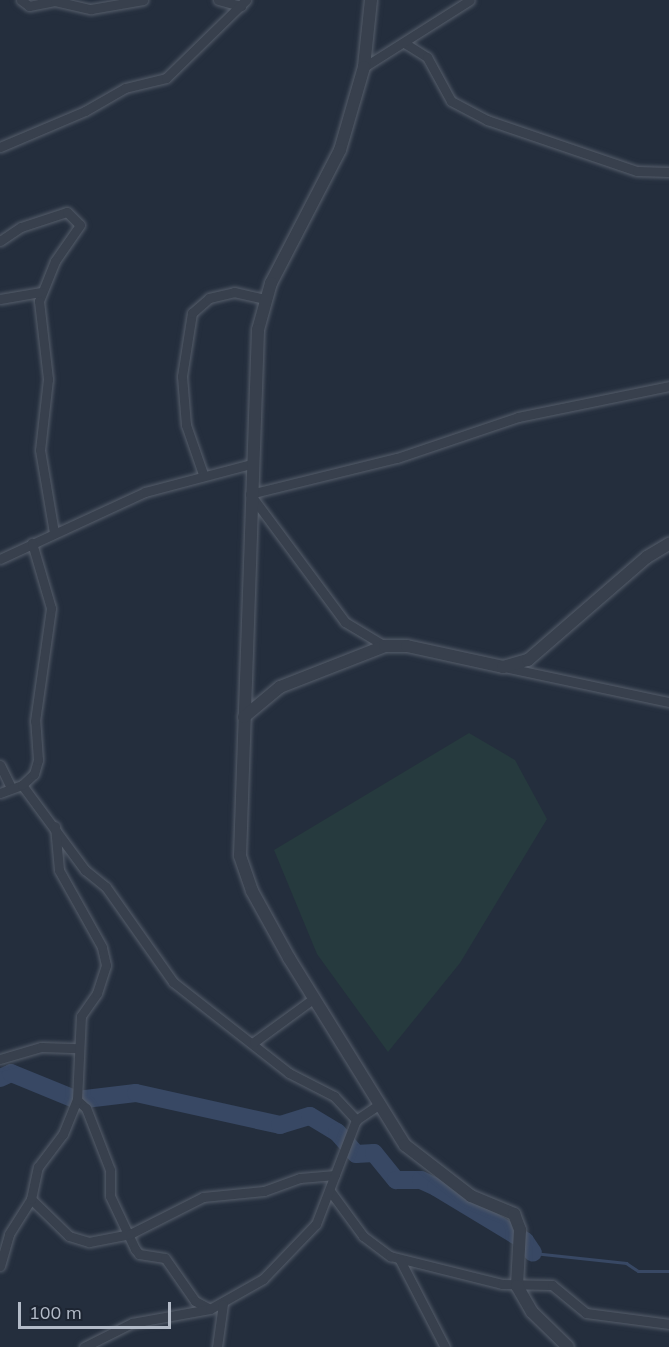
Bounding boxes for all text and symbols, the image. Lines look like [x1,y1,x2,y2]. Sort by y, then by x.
scale bar [21,1290,174,1328]
text: 100 m [29,1301,82,1324]

